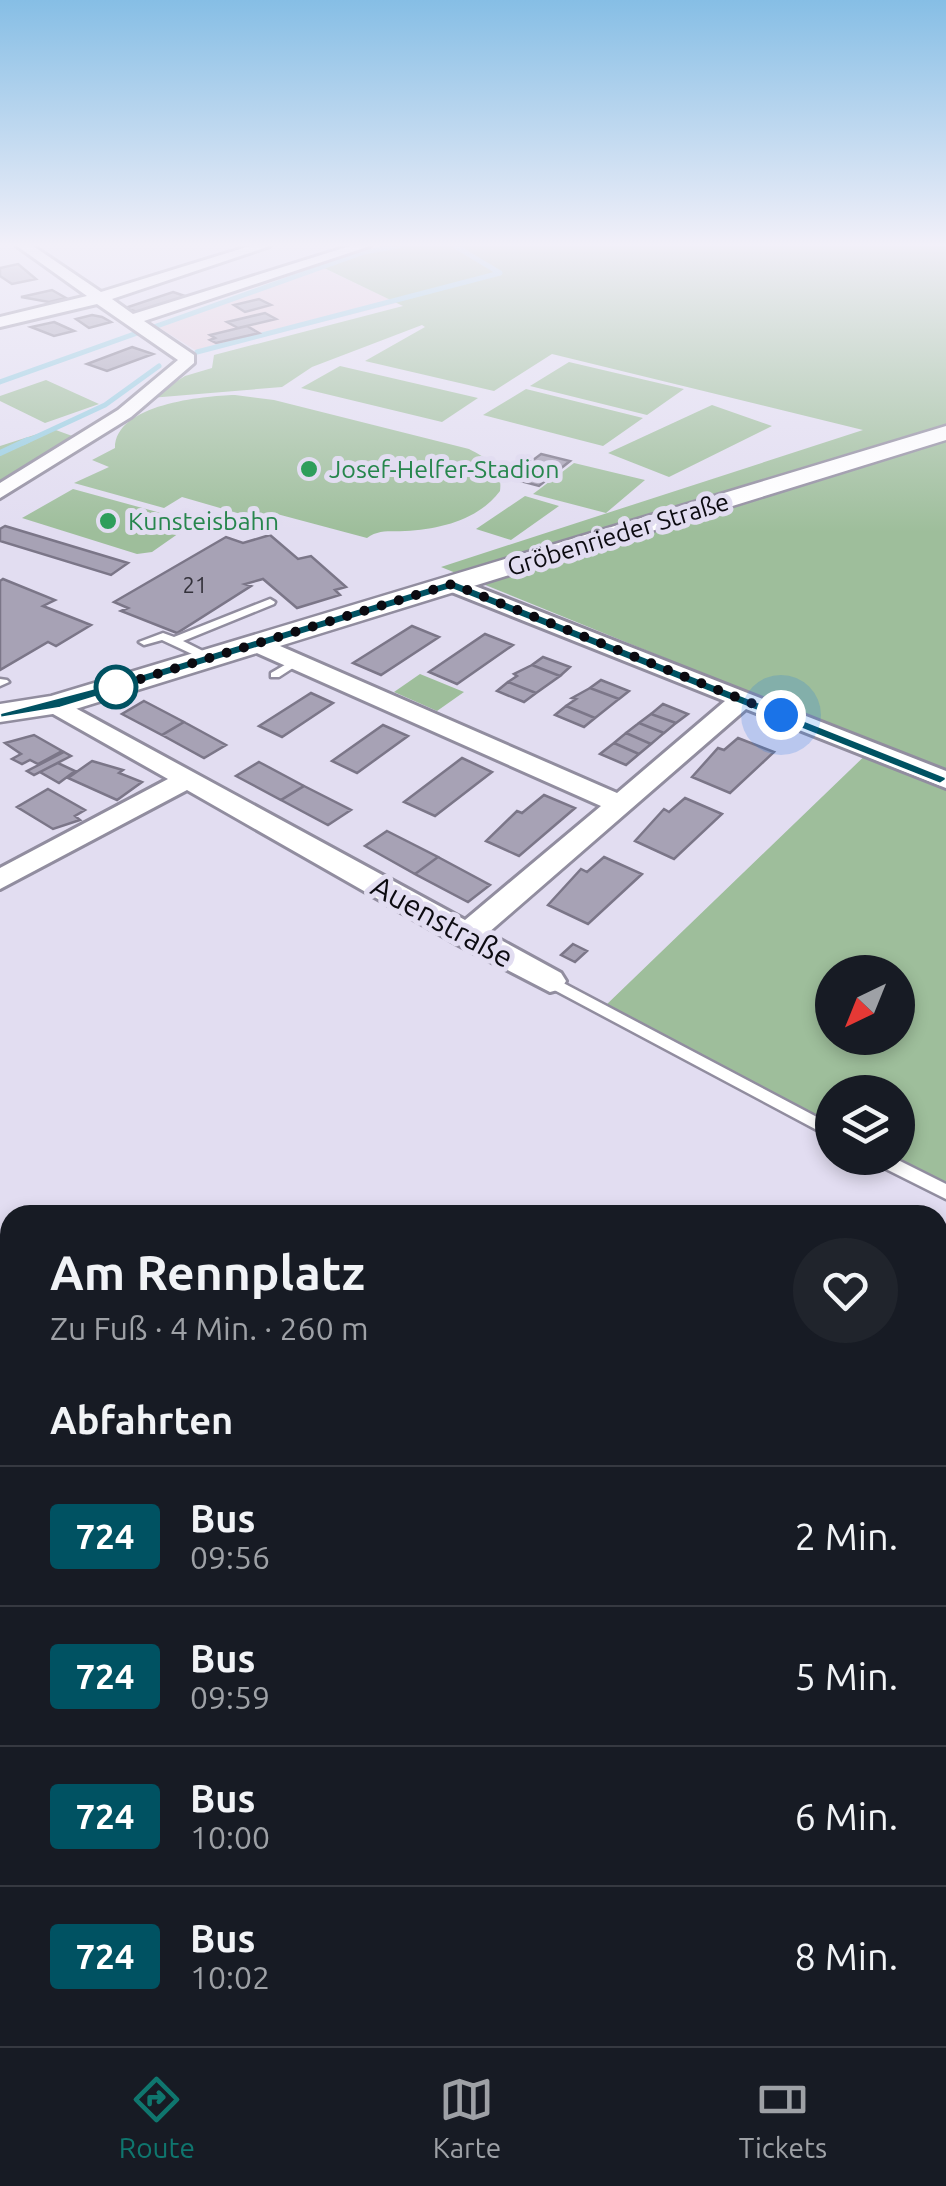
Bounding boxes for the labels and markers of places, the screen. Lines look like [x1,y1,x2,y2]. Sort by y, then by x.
place label: Josef-Helfer-Stadion [329,455,559,483]
marker: Josef-Helfer-Stadion [298,458,320,480]
place label: Kunsteisbahn [128,507,279,535]
marker: Kunsteisbahn [97,510,119,532]
unlabelled marker [95,666,137,708]

